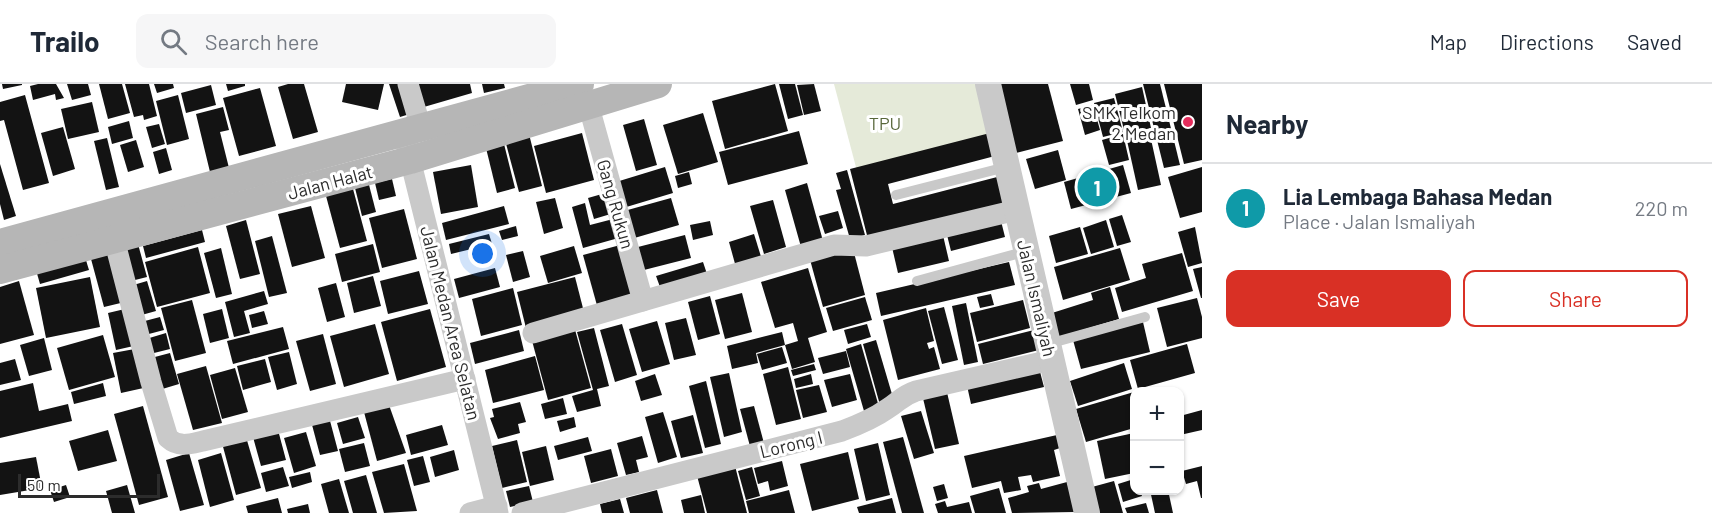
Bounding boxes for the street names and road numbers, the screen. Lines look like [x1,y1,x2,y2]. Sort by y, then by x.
street label: Gang Rukun [593,157,639,251]
street label: Jalan Halat [285,160,375,204]
street label: Jalan Medan Area Selatan [416,224,486,422]
street label: Jalan Ismaliyah [1013,237,1061,359]
street label: Lorong I [757,426,825,462]

